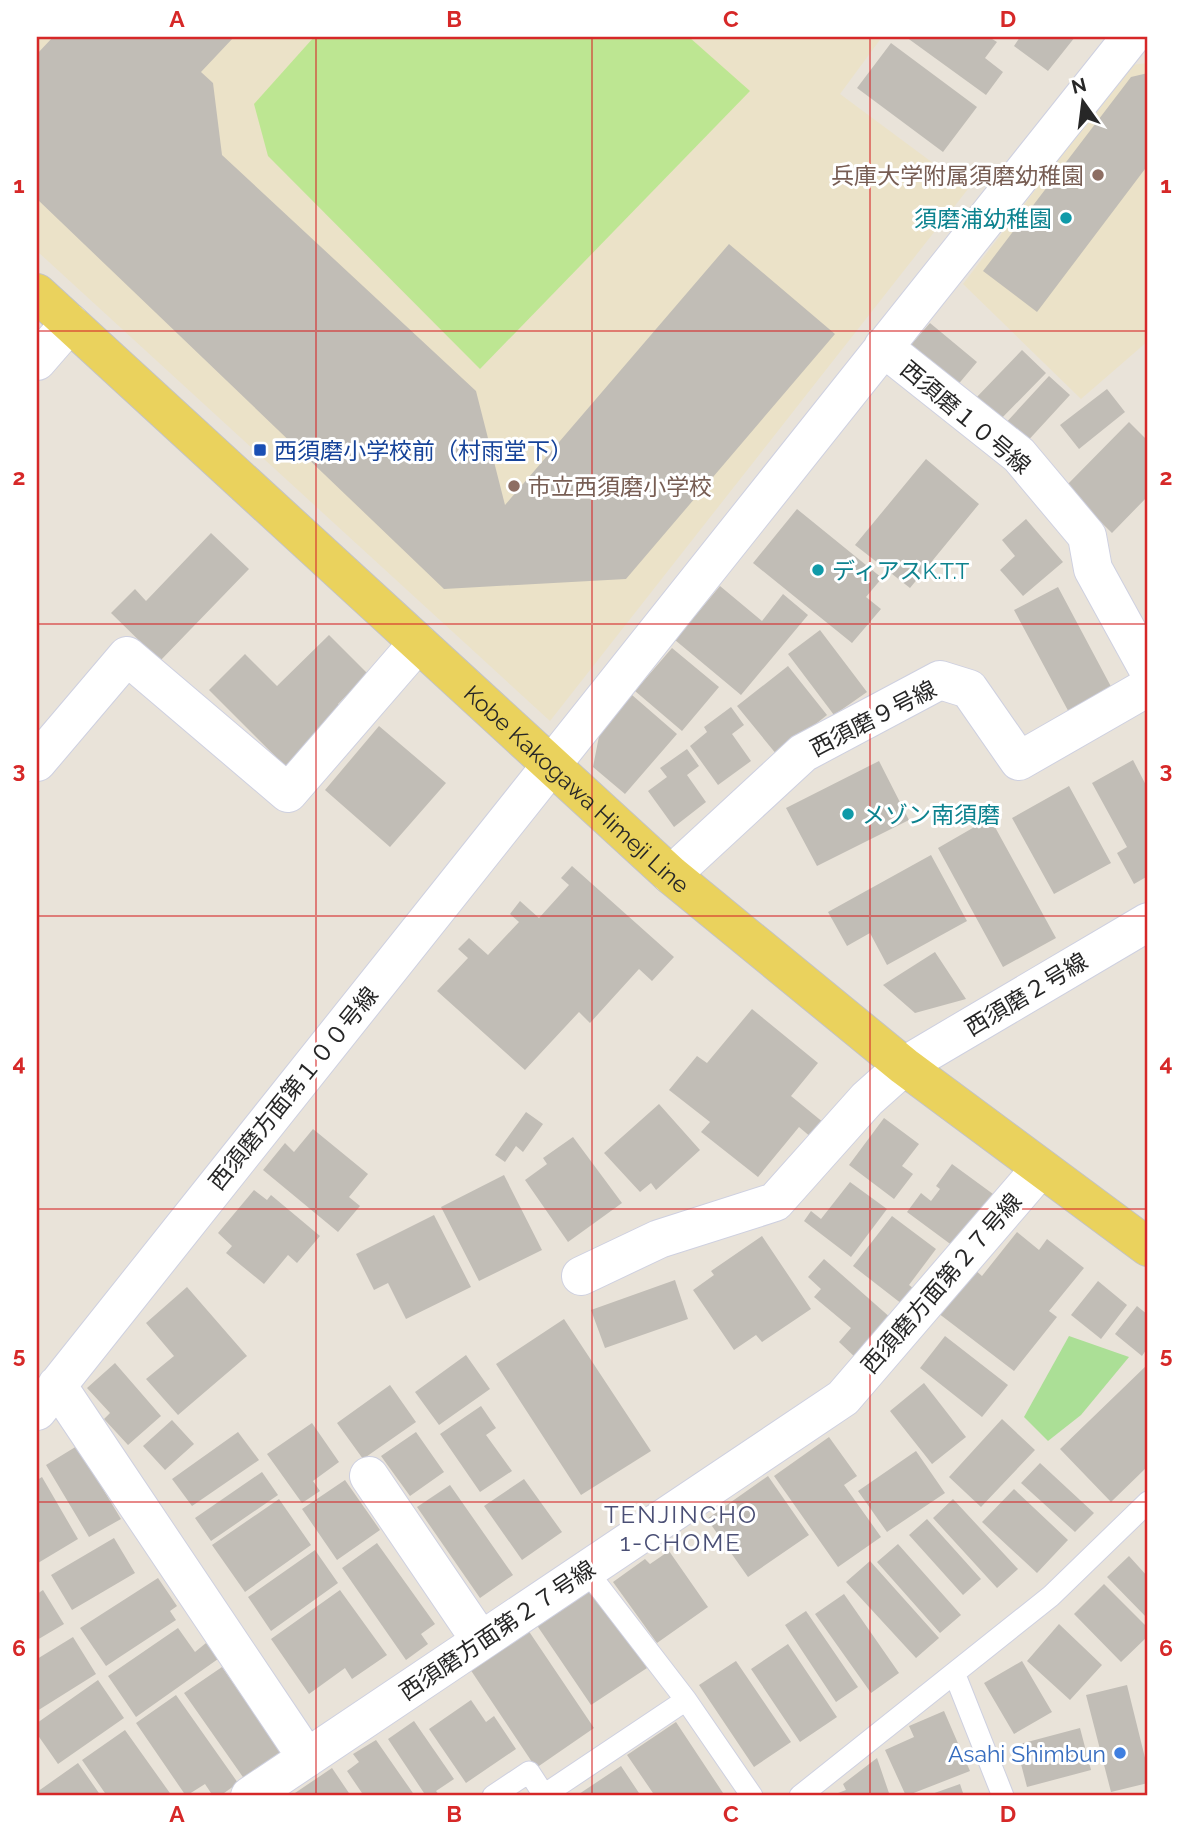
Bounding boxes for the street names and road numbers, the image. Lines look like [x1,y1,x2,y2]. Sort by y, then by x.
street label: 西須磨１０号線 [896,355,1036,479]
street label: 西須磨９号線 [805,675,941,761]
street label: Kobe Kakogawa Himeji Line [459,679,695,898]
street label: 西須磨２号線 [960,947,1092,1041]
street label: 西須磨方面第１００号線 [203,981,383,1195]
street label: 西須磨方面第２７号線 [855,1187,1027,1379]
street label: 西須磨方面第２７号線 [394,1555,600,1705]

